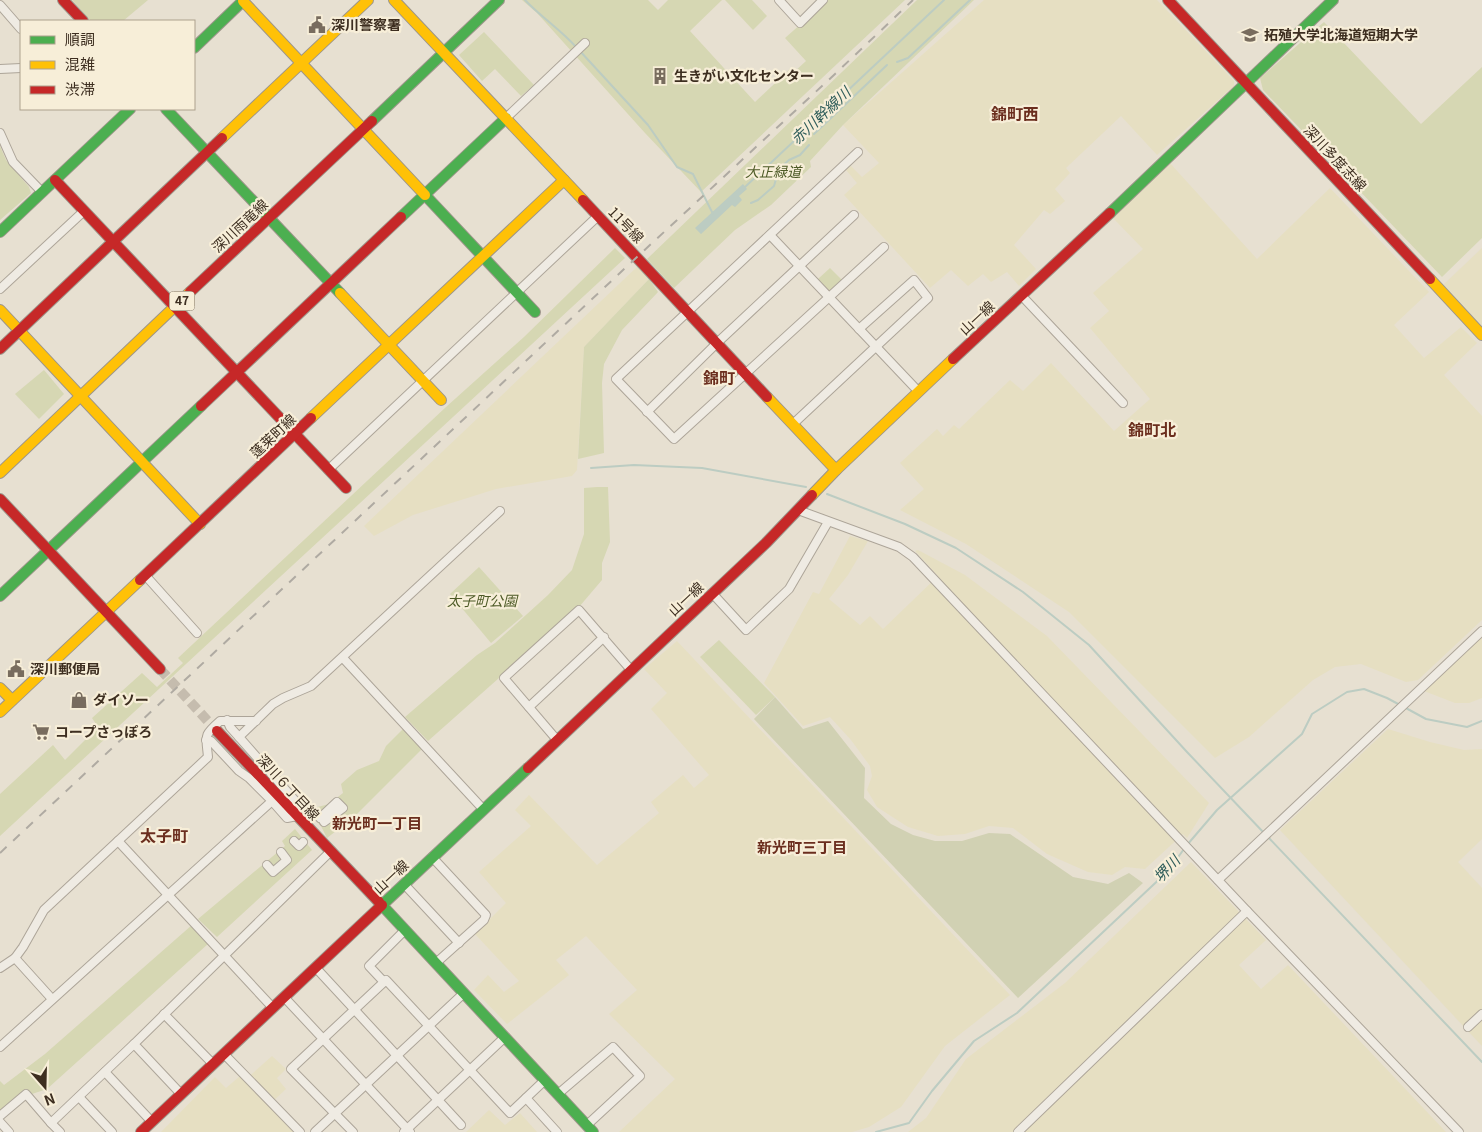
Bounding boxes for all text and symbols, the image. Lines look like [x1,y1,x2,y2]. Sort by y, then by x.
place label: 深川警察署 [331,14,401,34]
public building icon: 深川警察署 [307,15,327,35]
legend [20,20,195,110]
place label: 拓殖大学北海道短期大学 [1264,24,1418,44]
school or university icon: 拓殖大学北海道短期大学 [1240,25,1260,45]
text: 順調 [65,28,95,49]
text: 混雑 [65,53,95,74]
place label: 生きがい文化センター [674,65,814,85]
building icon: 生きがい文化センター [650,66,670,86]
text: 渋滞 [65,78,95,99]
water label: 赤川幹線川 [785,80,856,148]
district label: 錦町西 [991,101,1039,125]
street label: 深川多度志線 [1300,120,1372,195]
park label: 大正緑道 [745,161,803,181]
street label: 深川雨竜線 [207,194,272,256]
street label: 11号線 [604,202,649,247]
road number: 47 [170,292,194,310]
street label: 山一線 [954,296,998,339]
district label: 錦町 [703,365,735,389]
street label: 蓬莱町線 [245,409,300,462]
district label: 錦町北 [1128,417,1176,441]
street label: 山一線 [663,577,707,620]
park label: 太子町公園 [447,590,519,610]
place label: 深川郵便局 [30,658,100,678]
public building icon: 深川郵便局 [6,659,26,679]
place label: ダイソー [93,689,149,709]
shop icon: ダイソー [69,690,89,710]
place label: コープさっぽろ [55,721,152,741]
supermarket icon: コープさっぽろ [31,722,51,742]
street label: 深川６丁目線 [253,749,325,824]
district label: 新光町一丁目 [332,812,422,833]
district label: 太子町 [140,823,188,847]
district label: 新光町三丁目 [757,836,847,857]
water label: 堺川 [1148,848,1185,886]
street label: 山一線 [368,855,412,898]
north arrow [20,1062,70,1112]
text: N [41,1089,58,1111]

